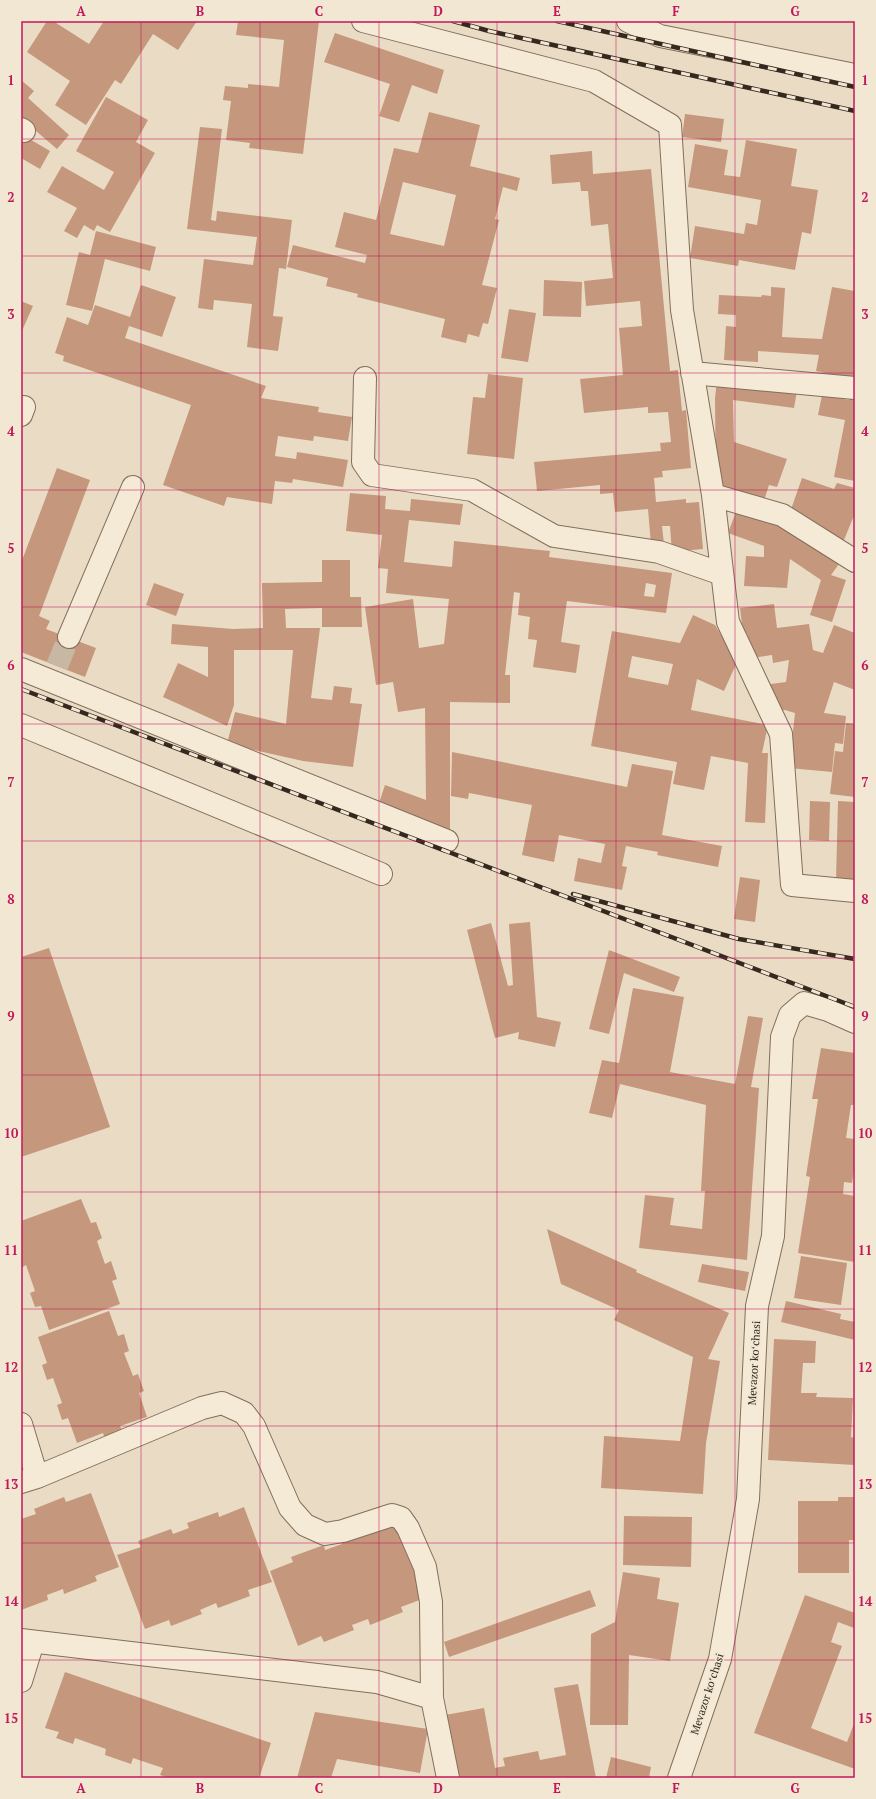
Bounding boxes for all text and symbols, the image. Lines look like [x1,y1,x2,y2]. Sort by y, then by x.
text: A [76,2,86,20]
text: B [196,2,204,20]
text: C [315,2,323,20]
text: D [433,2,443,20]
text: E [553,2,561,20]
text: F [672,2,680,20]
text: G [790,2,800,20]
text: 1 [7,71,15,89]
text: 1 [861,71,869,89]
text: 2 [7,188,15,206]
text: 2 [861,188,869,206]
text: 3 [7,305,15,323]
text: 3 [861,305,869,323]
text: 4 [7,422,15,440]
text: 4 [861,422,869,440]
text: 5 [7,539,15,557]
text: 5 [861,539,869,557]
text: 6 [7,656,15,674]
text: 6 [861,656,869,674]
text: 7 [7,773,15,791]
text: 7 [861,773,869,791]
text: 8 [7,890,15,908]
text: 8 [861,890,869,908]
text: 9 [7,1007,15,1025]
text: 9 [861,1007,869,1025]
text: 10 [4,1124,19,1142]
text: 10 [858,1124,873,1142]
text: 11 [4,1241,18,1259]
text: 11 [858,1241,872,1259]
street label: Mevazor koʻchasi [745,1320,763,1406]
text: 12 [4,1358,18,1376]
text: 12 [858,1358,872,1376]
text: 13 [4,1475,18,1493]
text: 13 [858,1475,872,1493]
text: 14 [4,1592,19,1610]
text: 14 [858,1592,873,1610]
street label: Mevazor koʻchasi [687,1652,727,1736]
text: 15 [4,1709,18,1727]
text: 15 [858,1709,872,1727]
text: A [76,1779,86,1797]
text: B [196,1779,204,1797]
text: C [315,1779,323,1797]
text: D [433,1779,443,1797]
text: E [553,1779,561,1797]
text: F [672,1779,680,1797]
text: G [790,1779,800,1797]

